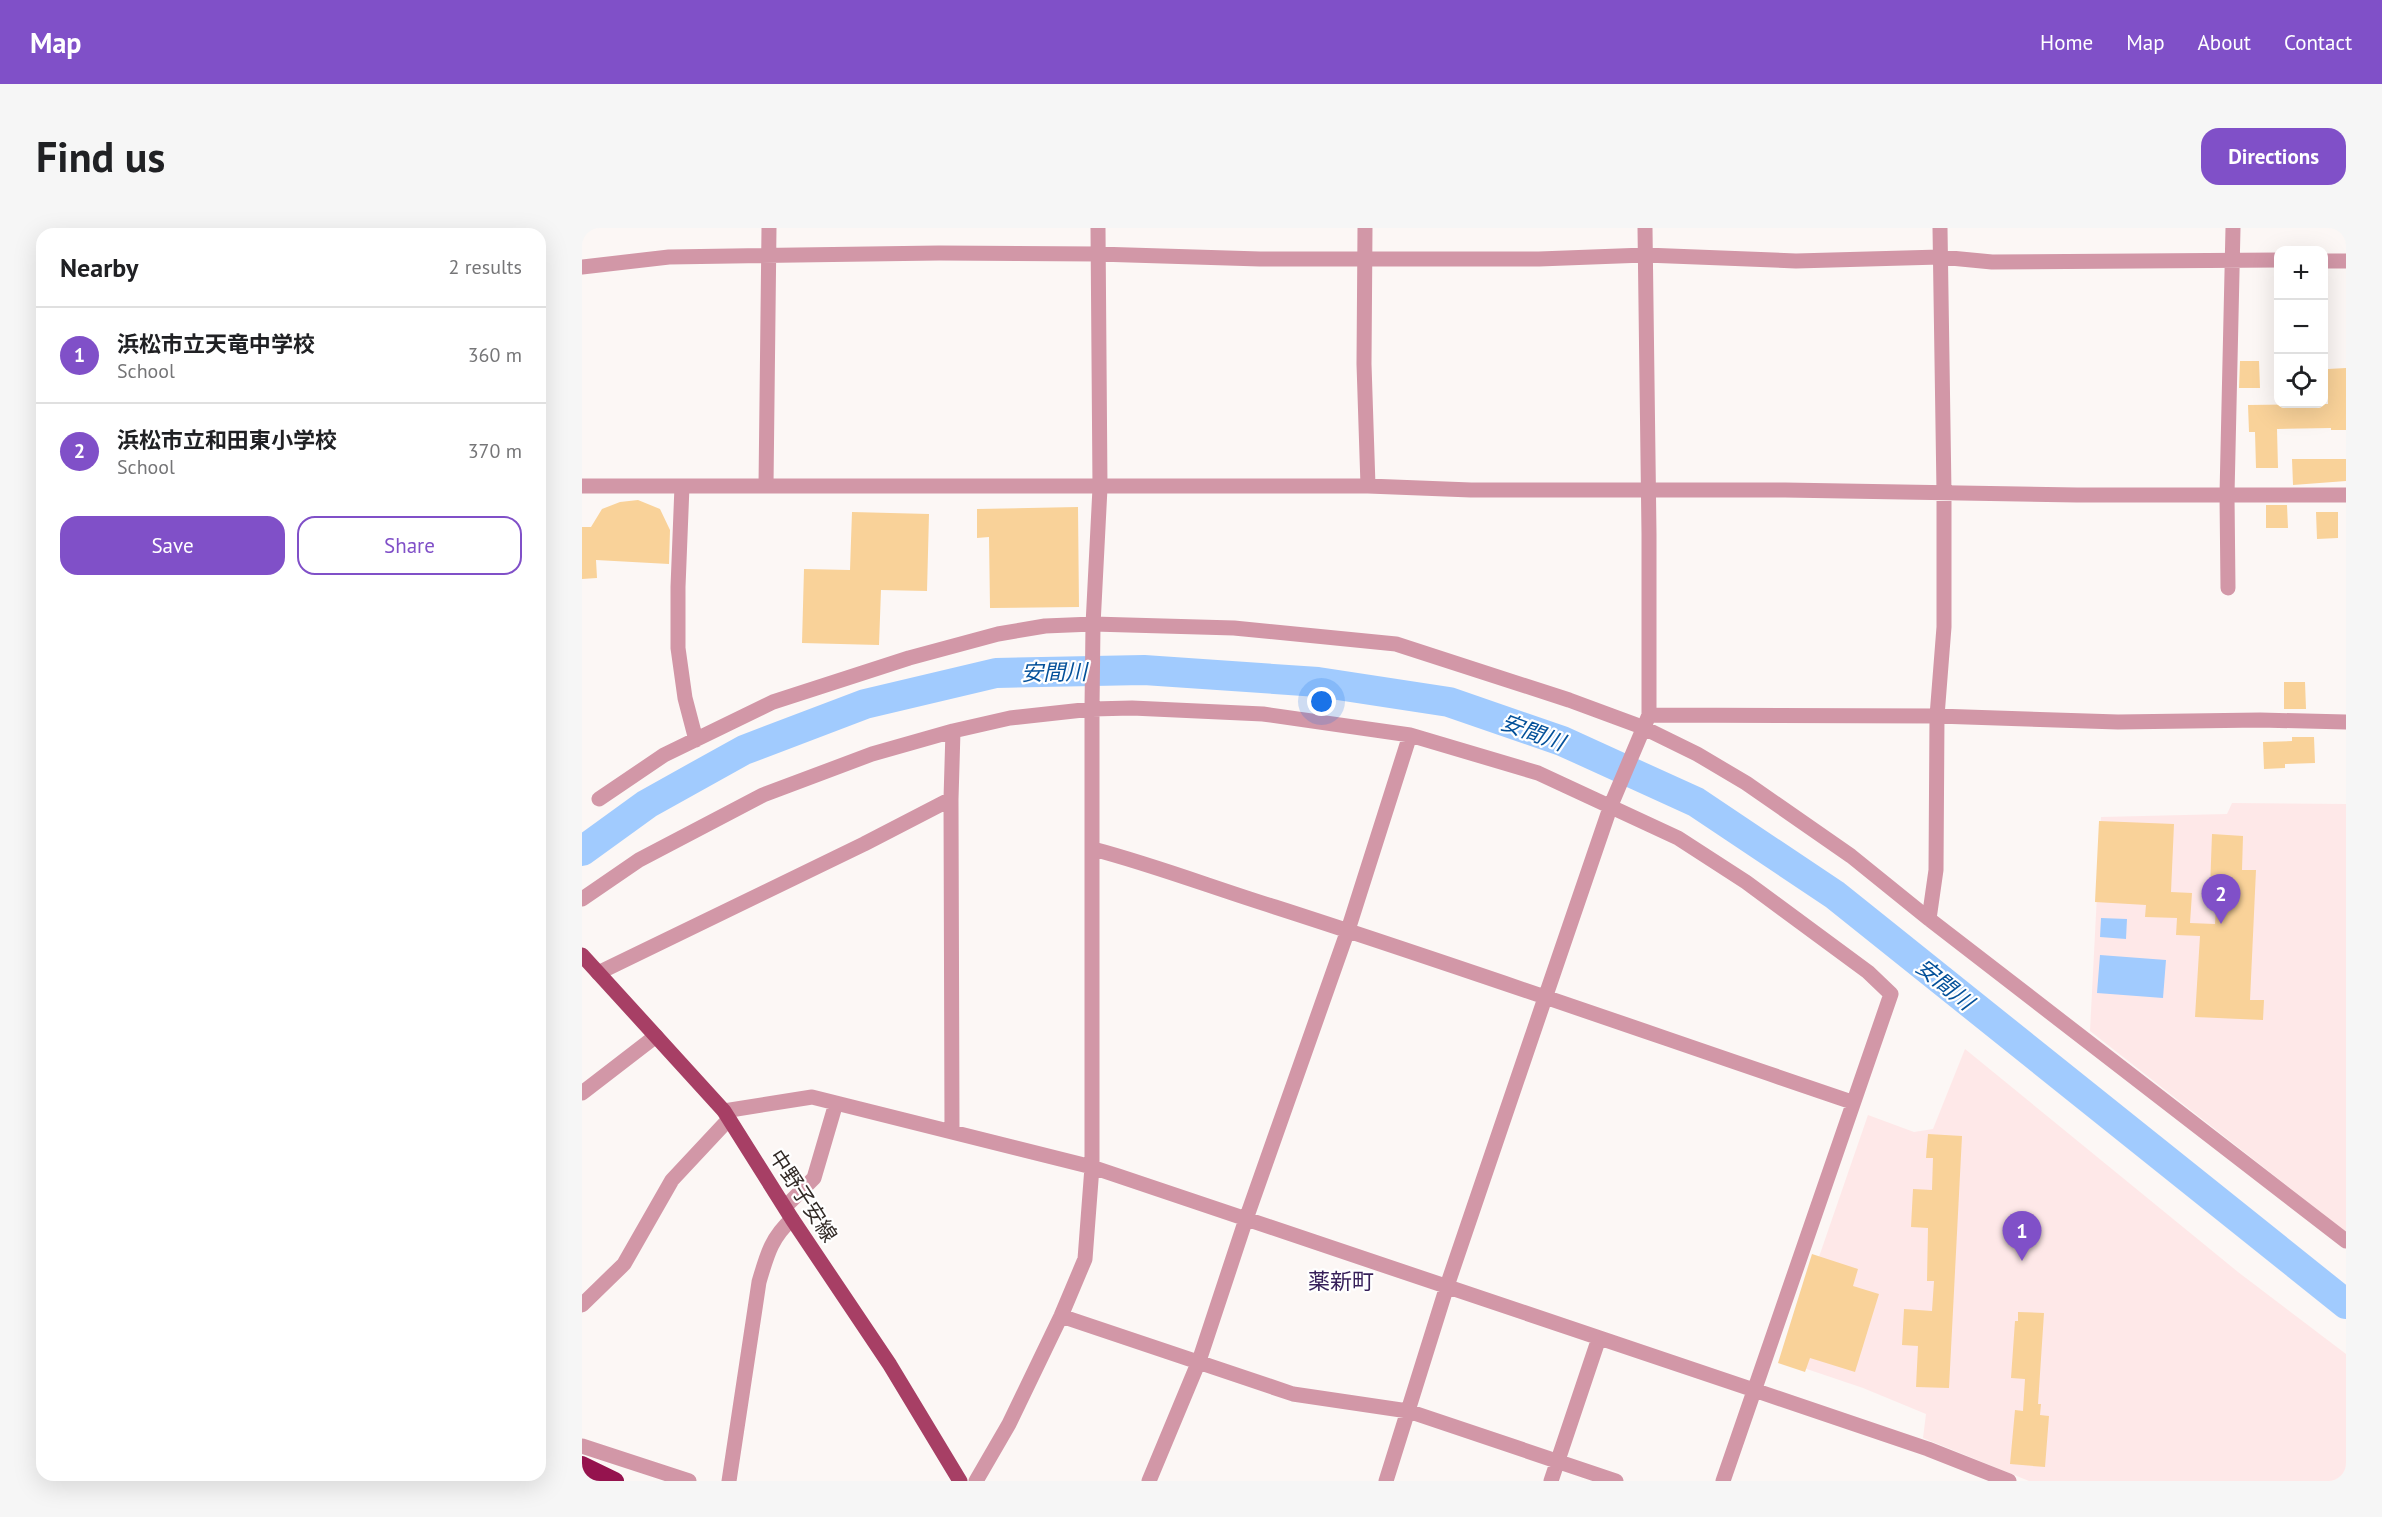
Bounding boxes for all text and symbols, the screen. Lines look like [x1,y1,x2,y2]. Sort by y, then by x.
text: Map [30,24,81,61]
text: Home [2040,29,2093,56]
text: Map [2126,29,2165,56]
text: About [2198,29,2251,56]
text: Contact [2284,29,2352,56]
button: Directions [2201,128,2346,185]
text: Find us [36,129,165,184]
map controls [2274,246,2328,408]
button: + [2274,246,2328,300]
text: Nearby [60,251,138,284]
text: 2 results [449,254,522,280]
button: − [2274,300,2328,354]
text: 浜松市立天竜中学校 [117,330,315,358]
text: 1 [74,342,85,368]
text: 360 m [468,342,522,368]
button: locate [2274,354,2328,408]
text: School [117,358,175,384]
text: 浜松市立和田東小学校 [117,426,337,454]
text: 2 [74,438,85,464]
text: 370 m [468,438,522,464]
text: School [117,454,175,480]
button: Save [60,516,285,575]
button: Share [297,516,522,575]
water label: 安間川 [1021,657,1089,687]
your location [1307,687,1336,716]
water label: 安間川 [1497,708,1571,757]
pin: 2 [2202,874,2240,924]
water label: 安間川 [1911,952,1981,1017]
street label: 中野子安線 [764,1144,843,1247]
pin: 1 [2002,1212,2042,1261]
district label: 薬新町 [1308,1267,1374,1295]

